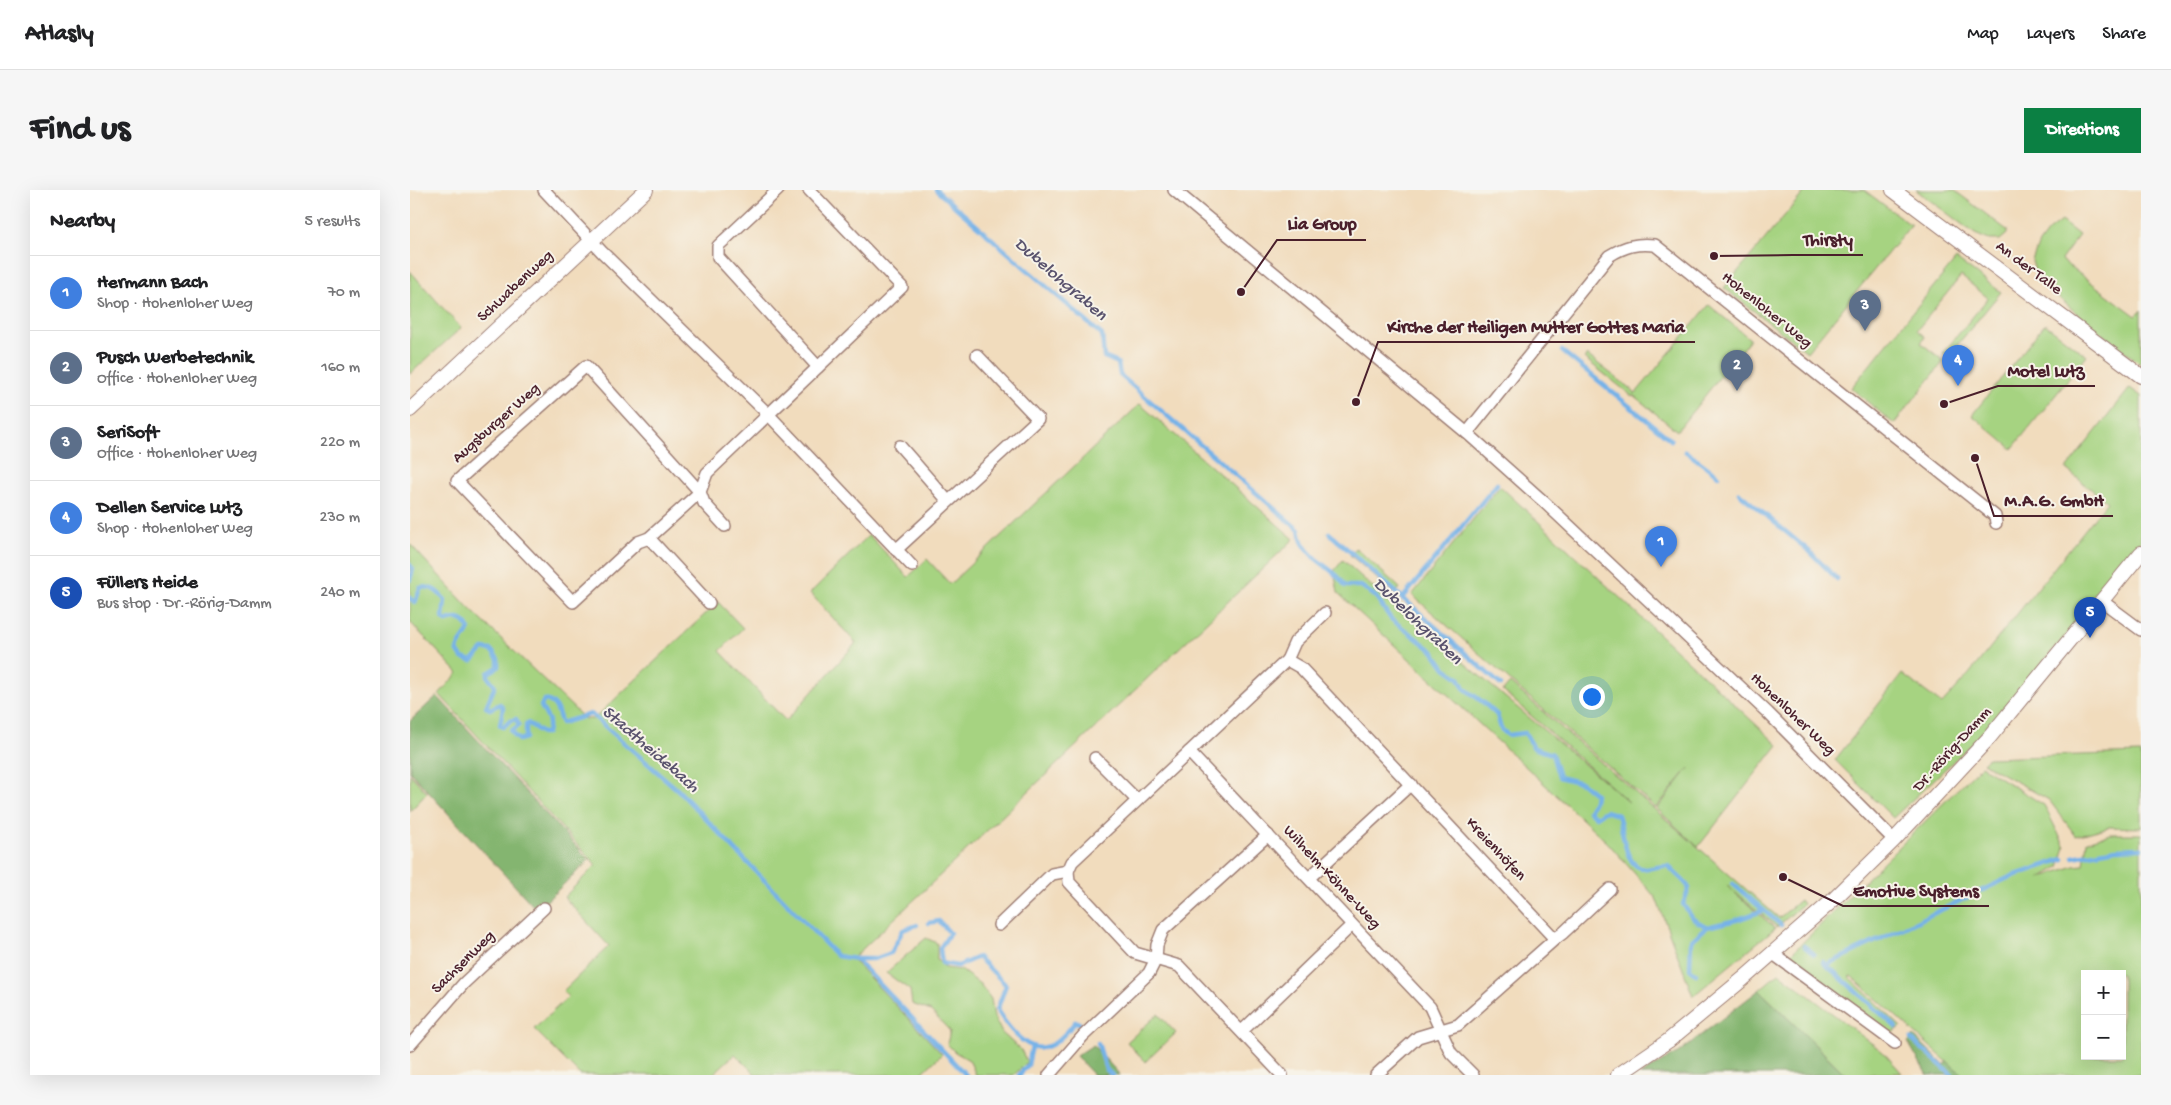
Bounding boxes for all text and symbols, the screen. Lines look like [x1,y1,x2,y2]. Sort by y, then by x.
text: Atlasly [25,20,94,49]
text: Map [1967,24,1999,45]
text: Layers [2027,24,2074,45]
text: Share [2102,24,2146,45]
button: Directions [2024,108,2141,153]
text: Find us [30,110,130,151]
callout: Lia Group [1277,207,1366,240]
text: Nearby [50,210,115,235]
text: 5 results [305,213,360,232]
text: Lia Group [1287,215,1357,236]
callout: Thirsty [1793,222,1863,255]
text: Thirsty [1801,231,1853,252]
water label: Dubelohgraben [1009,234,1111,326]
street label: An der Talle [1991,238,2066,301]
street label: Schwabenweg [474,247,558,327]
street label: Hohenloher Weg [1717,269,1815,353]
text: Hermann Bach [97,272,208,295]
text: 1 [63,284,69,303]
text: 70 m [327,284,360,303]
pin: 3 [1849,290,1881,331]
text: Shop · Hohenloher Weg [97,295,253,314]
callout: Kirche der Heiligen Mutter Gottes Maria [1378,309,1695,342]
text: Kirche der Heiligen Mutter Gottes Maria [1386,318,1686,339]
pin: 4 [1942,345,1974,386]
text: Pusch Werbetechnik [97,347,253,370]
pin: 2 [1721,350,1753,391]
callout: Motel Lutz [1998,353,2095,386]
text: 2 [62,359,70,378]
text: 160 m [321,359,360,378]
text: Motel Lutz [2007,362,2086,383]
text: Office · Hohenloher Weg [97,370,257,389]
street label: Augsburger Weg [449,380,545,468]
text: SeriSoft [97,422,159,445]
text: 3 [62,434,70,453]
text: 220 m [320,434,360,453]
text: Office · Hohenloher Weg [97,445,257,464]
callout: M.A.G. GmbH [1994,483,2113,516]
text: M.A.G. GmbH [2004,492,2105,513]
text: Dellen Service Lutz [97,497,242,520]
text: 4 [62,509,70,528]
text: 230 m [320,509,360,528]
text: Shop · Hohenloher Weg [97,520,253,539]
pin: 1 [1645,526,1677,567]
text: Füllers Heide [97,572,198,595]
water label: Dubelohgraben [1368,574,1466,670]
text: 5 [62,584,70,603]
text: 240 m [320,584,360,603]
text: Bus stop · Dr.-Rörig-Damm [97,595,272,614]
pin: 5 [2074,597,2106,638]
street label: Hohenloher Weg [1745,670,1839,760]
your location [1579,684,1605,710]
water label: Stadtheidebach [597,702,703,798]
street label: Dr.-Rörig-Damm [1909,703,1997,797]
street label: Kreienhöfen [1461,814,1529,886]
street label: Wilhelm-Köhne-Weg [1278,822,1384,934]
callout: Emotive Systems [1843,873,1989,906]
text: Emotive Systems [1853,882,1980,903]
street label: Sachsenweg [428,927,500,999]
map controls [2081,970,2126,1060]
button: + [2081,970,2126,1015]
button: − [2081,1015,2126,1060]

